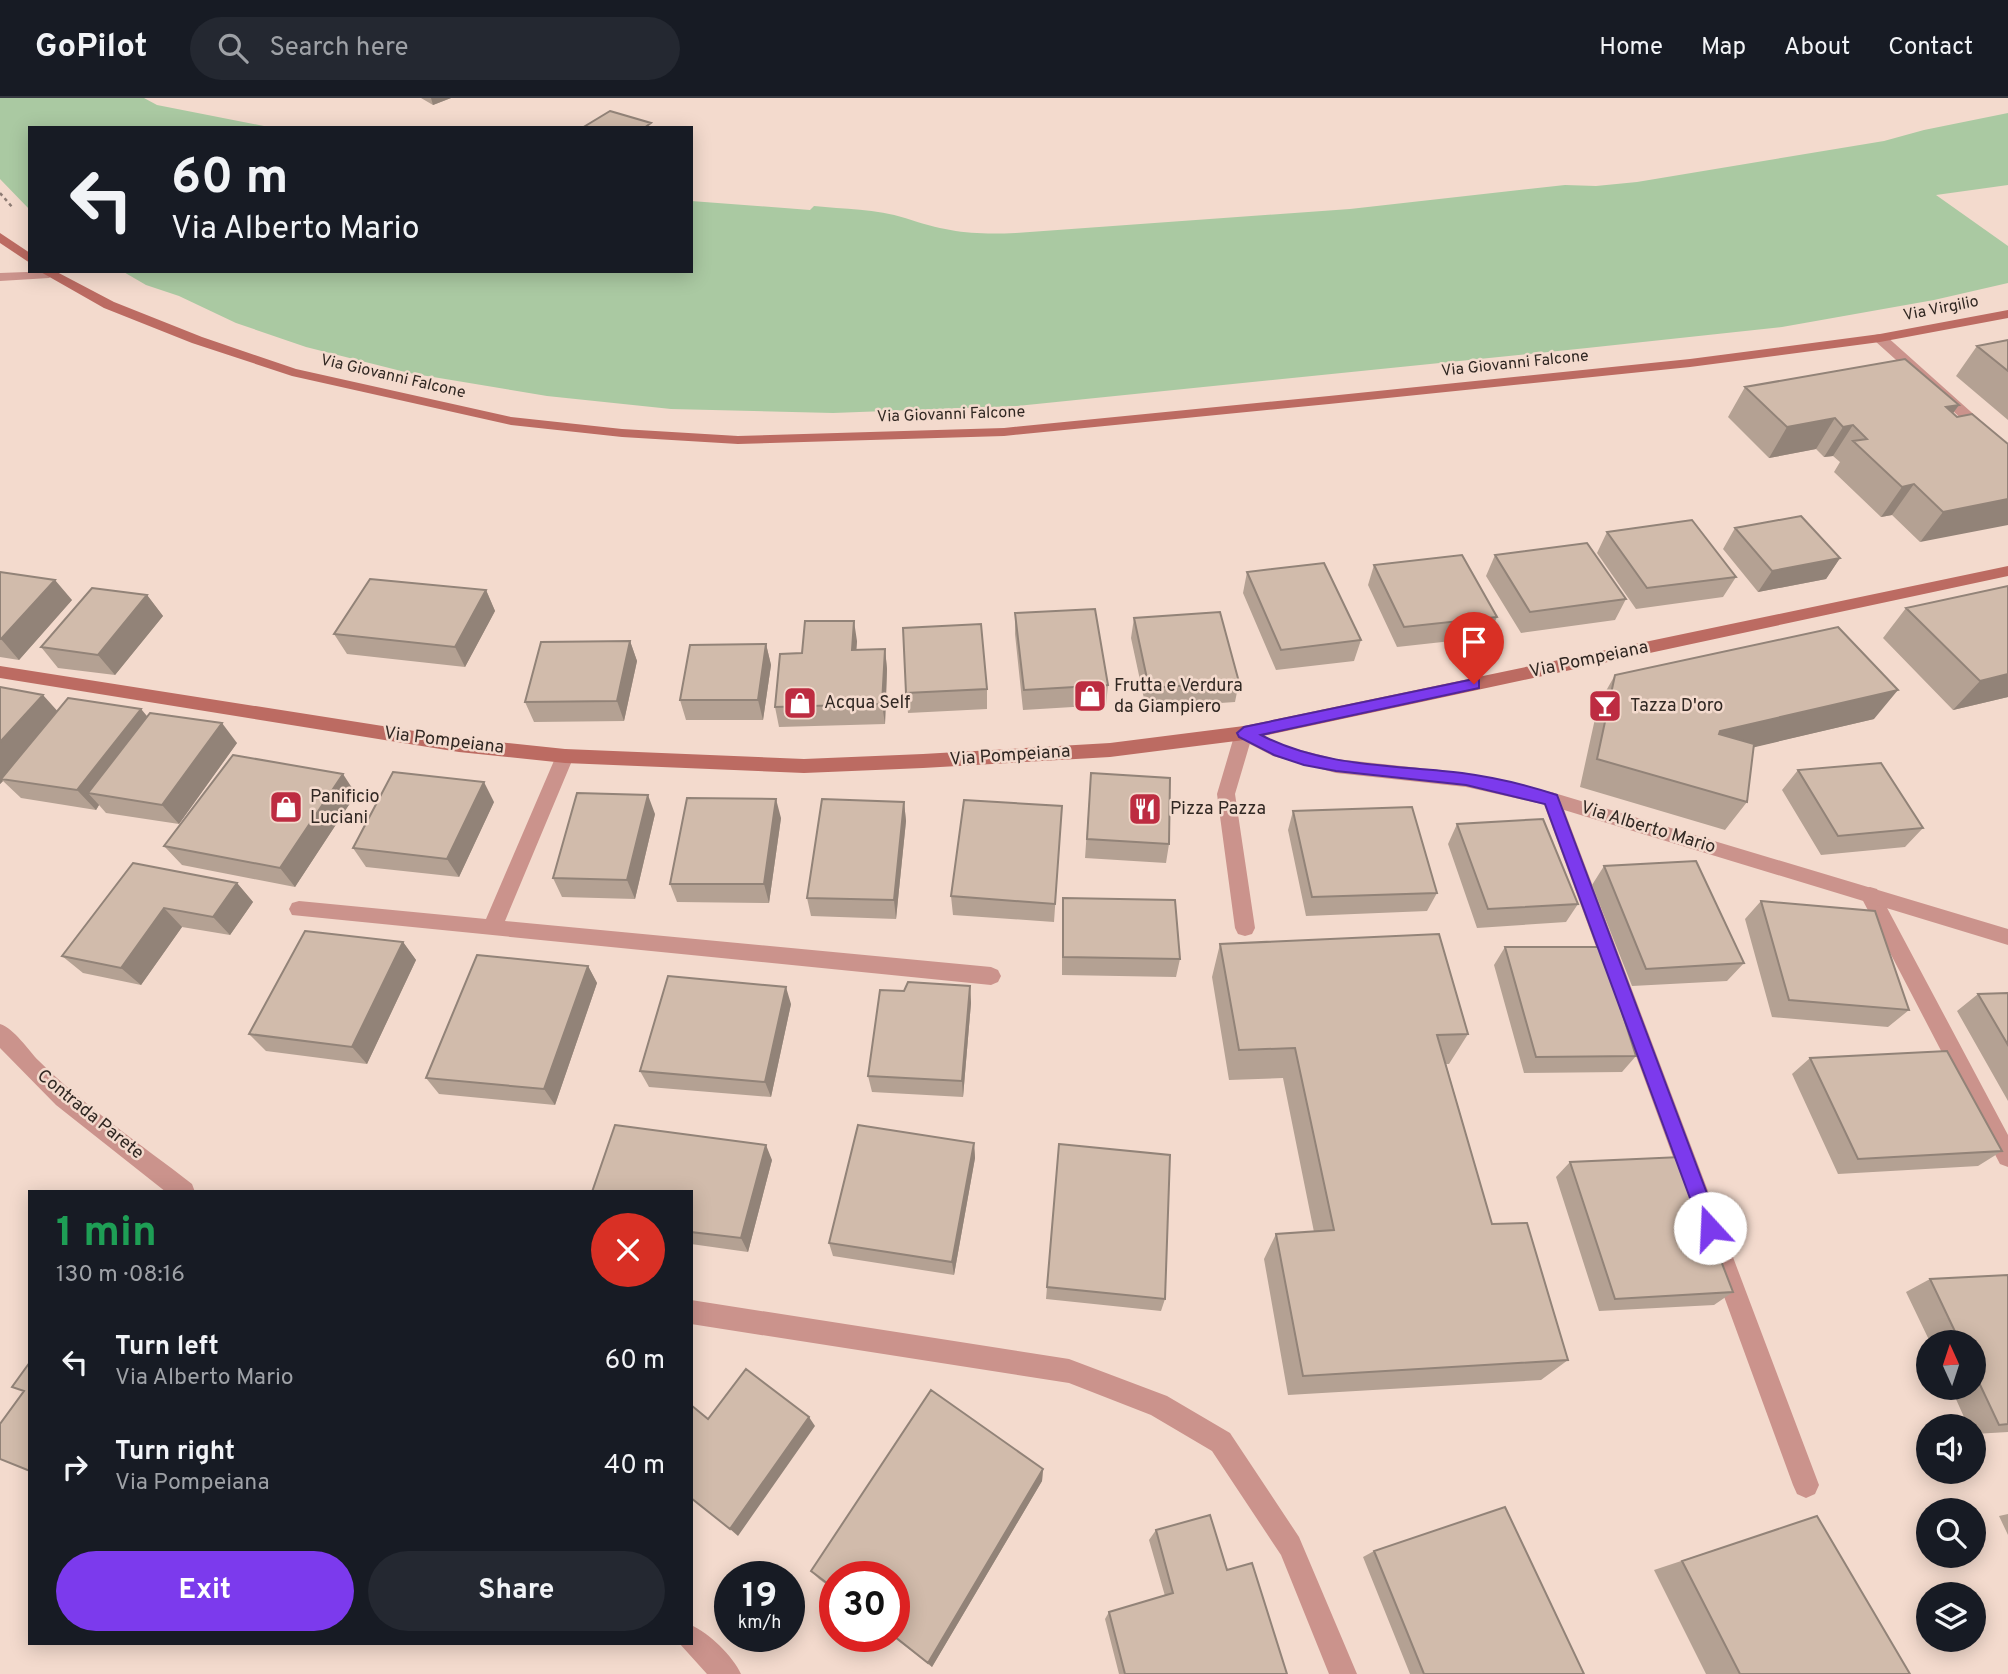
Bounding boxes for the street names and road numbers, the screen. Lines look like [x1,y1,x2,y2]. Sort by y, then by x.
street label: Via Virgilio [1901,292,1981,326]
street label: Via Giovanni Falcone [1440,346,1590,382]
street label: Via Giovanni Falcone [319,351,467,403]
street label: Via Giovanni Falcone [877,402,1025,428]
street label: Via Pompeiana [1527,636,1651,684]
street label: Via Pompeiana [383,722,505,760]
street label: Via Pompeiana [949,740,1071,772]
street label: Via Alberto Mario [1578,797,1718,859]
street label: Contrada Parete [32,1065,148,1165]

